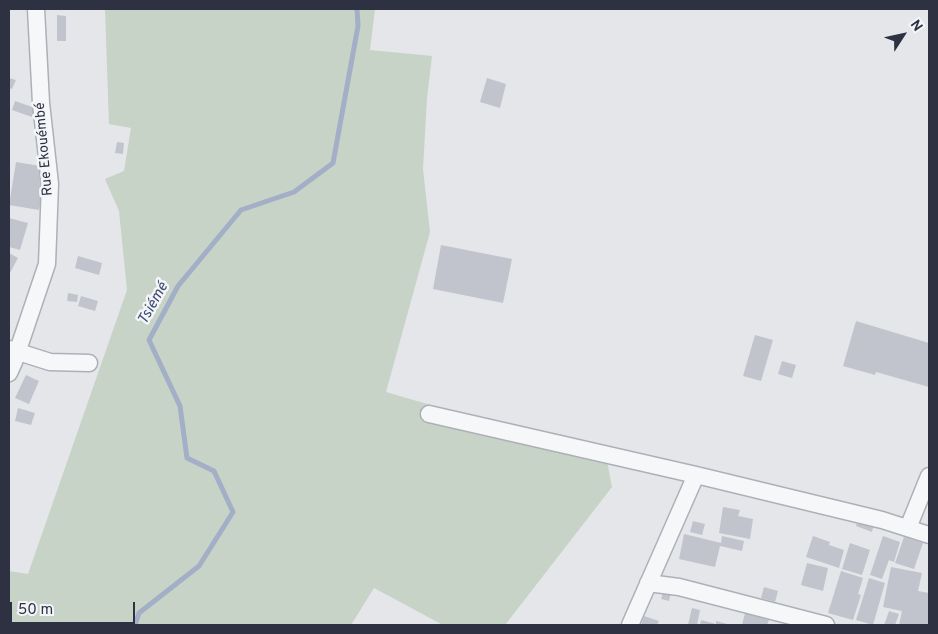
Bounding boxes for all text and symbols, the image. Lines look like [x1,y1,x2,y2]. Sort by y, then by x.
north arrow [878,10,928,60]
text: N [906,17,926,35]
street label: Rue Ekouémbé [33,102,57,196]
water label: Tsiémé [135,280,173,328]
scale bar [12,592,138,624]
text: 50 m [18,601,53,620]

